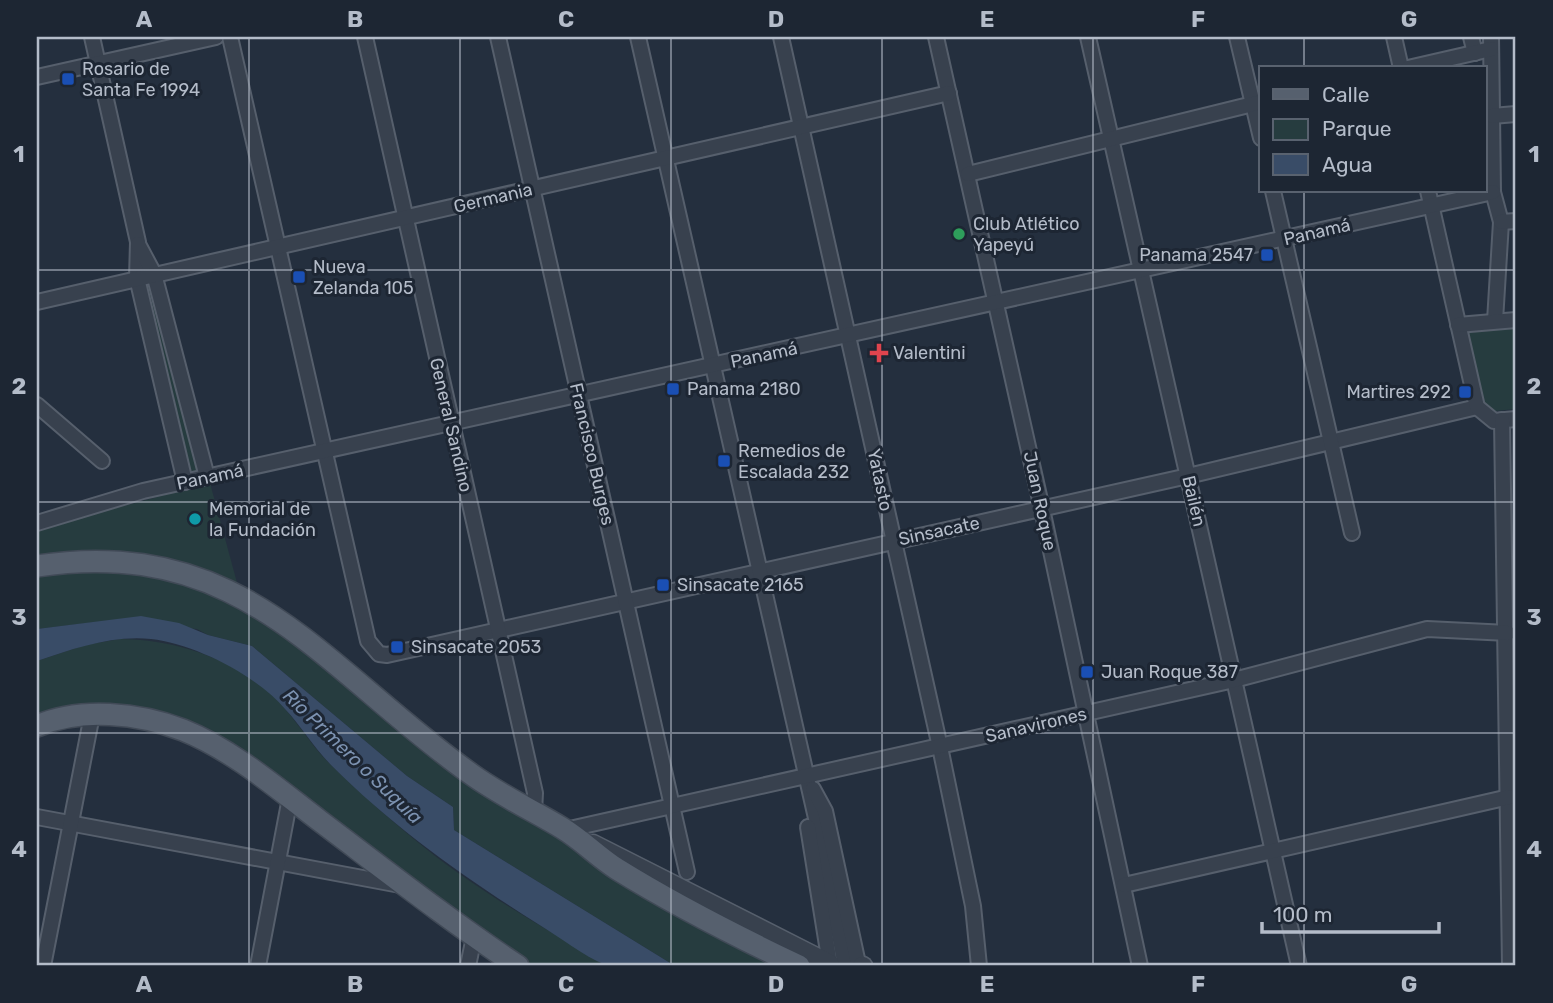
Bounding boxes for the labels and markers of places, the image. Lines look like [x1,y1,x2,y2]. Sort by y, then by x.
place label: Rosario de Santa Fe 1994 [82,58,200,101]
marker: Rosario de Santa Fe 1994 [60,71,76,87]
place label: Club Atlético Yapeyú [973,213,1080,256]
marker: Club Atlético Yapeyú [951,226,967,242]
place label: Panama 2547 [1139,244,1253,266]
marker: Panama 2547 [1259,247,1275,263]
place label: Nueva Zelanda 105 [313,256,414,299]
marker: Nueva Zelanda 105 [291,269,307,285]
place label: Valentini [893,342,966,364]
marker: Valentini [871,345,887,361]
place label: Panama 2180 [687,378,801,400]
marker: Panama 2180 [665,381,681,397]
place label: Martires 292 [1346,381,1451,403]
marker: Martires 292 [1457,384,1473,400]
place label: Remedios de Escalada 232 [738,440,849,483]
marker: Remedios de Escalada 232 [716,453,732,469]
place label: Memorial de la Fundación [209,498,316,541]
marker: Memorial de la Fundación [187,511,203,527]
place label: Sinsacate 2165 [677,574,804,596]
marker: Sinsacate 2165 [655,577,671,593]
place label: Sinsacate 2053 [411,636,541,658]
marker: Sinsacate 2053 [389,639,405,655]
place label: Juan Roque 387 [1101,661,1238,683]
marker: Juan Roque 387 [1079,664,1095,680]

